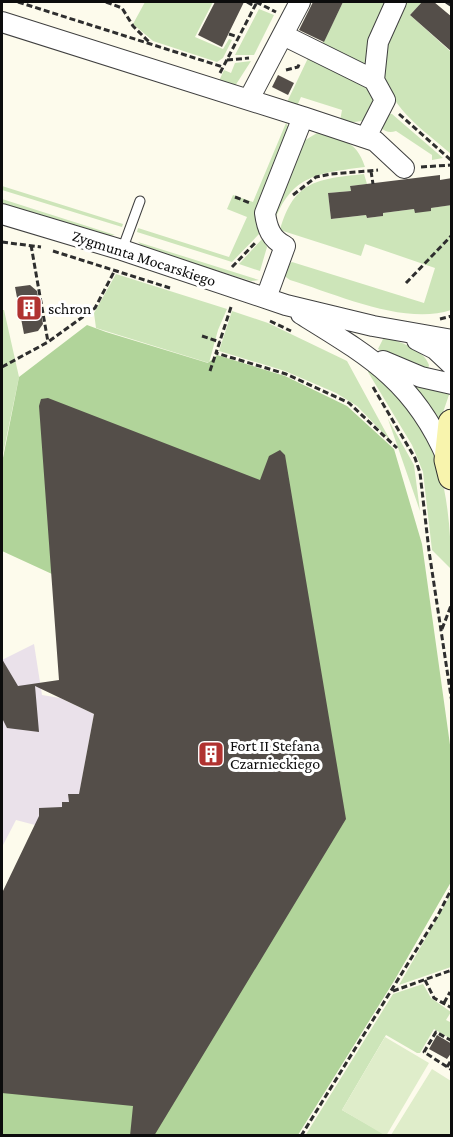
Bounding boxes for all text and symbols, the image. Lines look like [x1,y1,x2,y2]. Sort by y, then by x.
street label: Zygmunta Mocarskiego [70,227,218,290]
building icon: schron [14,293,44,323]
place label: schron [48,300,92,317]
place label: Fort II Stefana Czarnieckiego [230,737,321,773]
building icon: Fort II Stefana Czarnieckiego [196,739,226,769]

